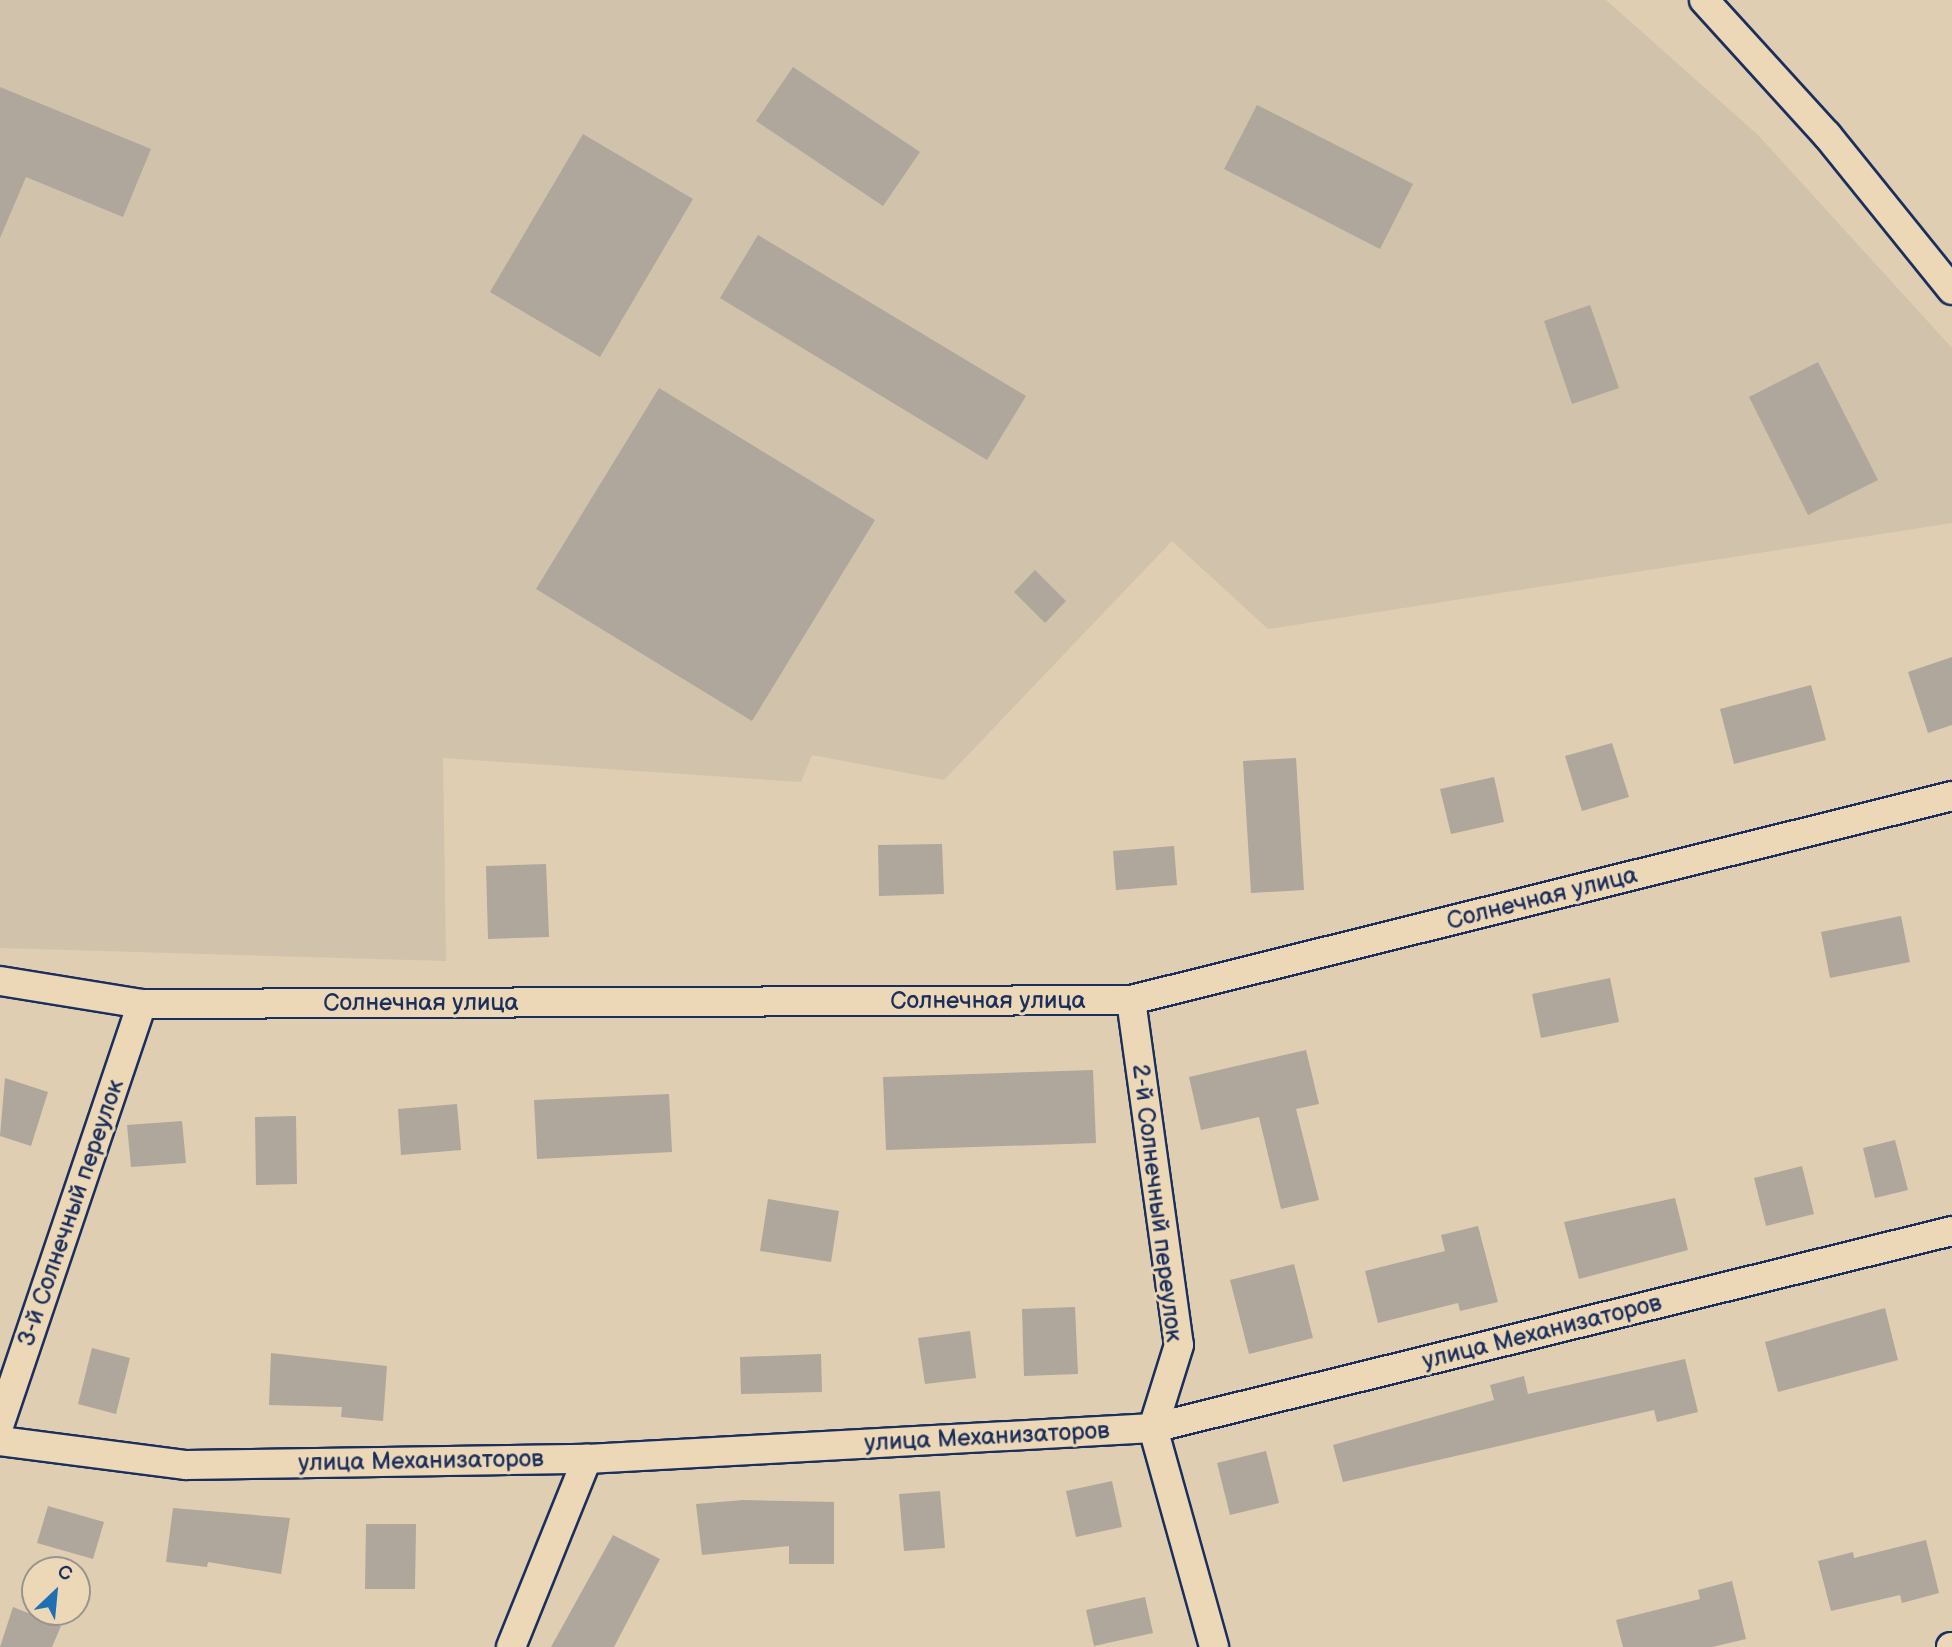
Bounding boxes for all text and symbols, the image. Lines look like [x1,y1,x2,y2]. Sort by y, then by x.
street label: Солнечная улица [1444,860,1640,936]
street label: Солнечная улица [890,987,1086,1015]
street label: Солнечная улица [323,989,519,1017]
street label: 2-й Солнечный переулок [1126,1062,1188,1344]
street label: 3-й Солнечный переулок [12,1076,130,1350]
street label: улица Механизаторов [1419,1288,1665,1376]
street label: улица Механизаторов [864,1416,1110,1458]
street label: улица Механизаторов [298,1444,544,1478]
north arrow [21,1556,91,1626]
text: С [54,1560,76,1587]

